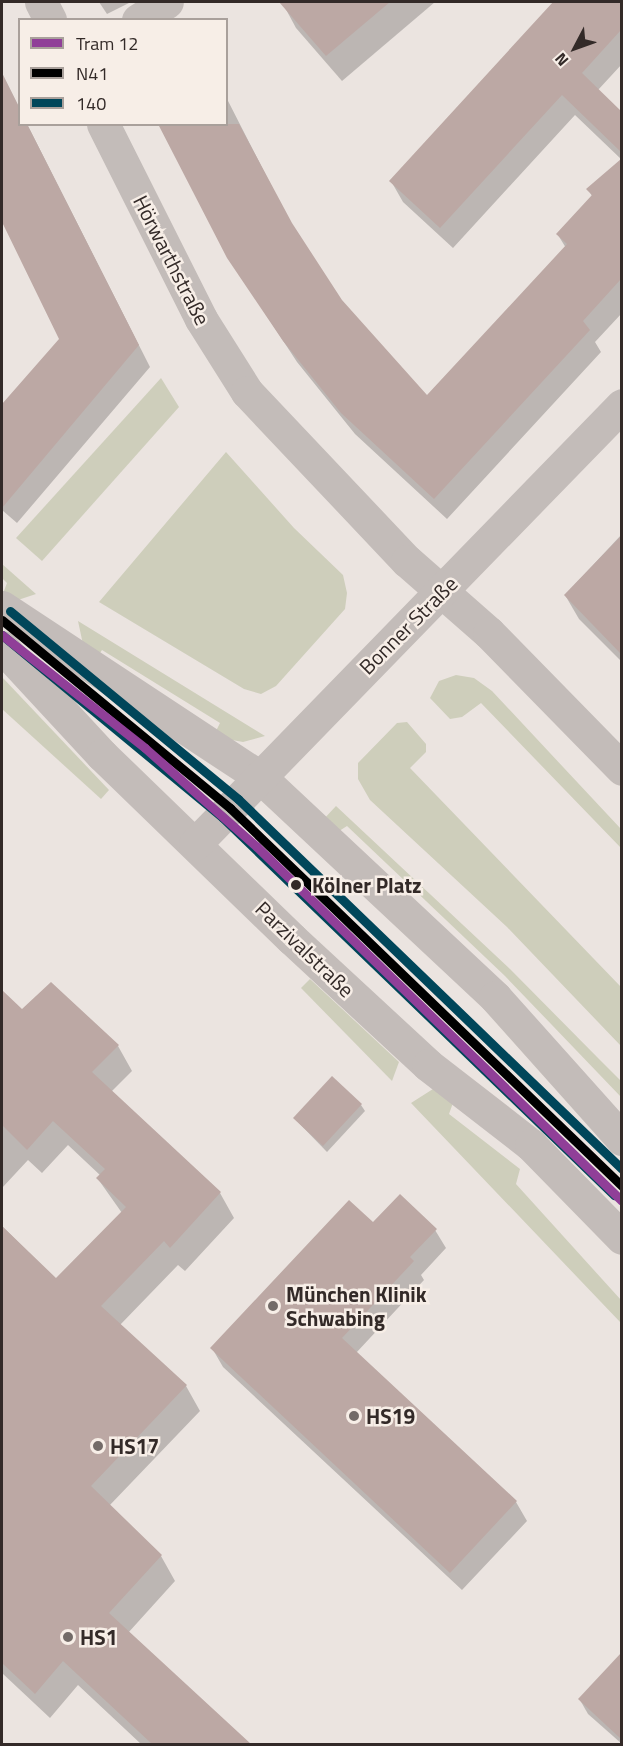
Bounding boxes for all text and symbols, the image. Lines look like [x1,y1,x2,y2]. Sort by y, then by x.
legend [18,18,228,126]
north arrow [545,18,605,78]
text: Tram 12 [76,30,138,57]
text: N [549,48,574,72]
text: N41 [76,60,108,87]
text: 140 [76,90,106,117]
street label: Hörwarthstraße [128,191,216,329]
street label: Bonner Straße [354,571,462,679]
place label: Kölner Platz [312,872,422,898]
marker: Kölner Platz [285,874,307,896]
street label: Parzivalstraße [251,896,359,1002]
place label: München Klinik Schwabing [286,1281,427,1331]
marker: München Klinik Schwabing [264,1297,282,1315]
place label: HS19 [366,1403,415,1429]
marker: HS19 [347,1409,361,1423]
place label: HS17 [110,1433,159,1459]
marker: HS17 [91,1439,105,1453]
place label: HS1 [80,1624,117,1650]
marker: HS1 [61,1630,75,1644]

